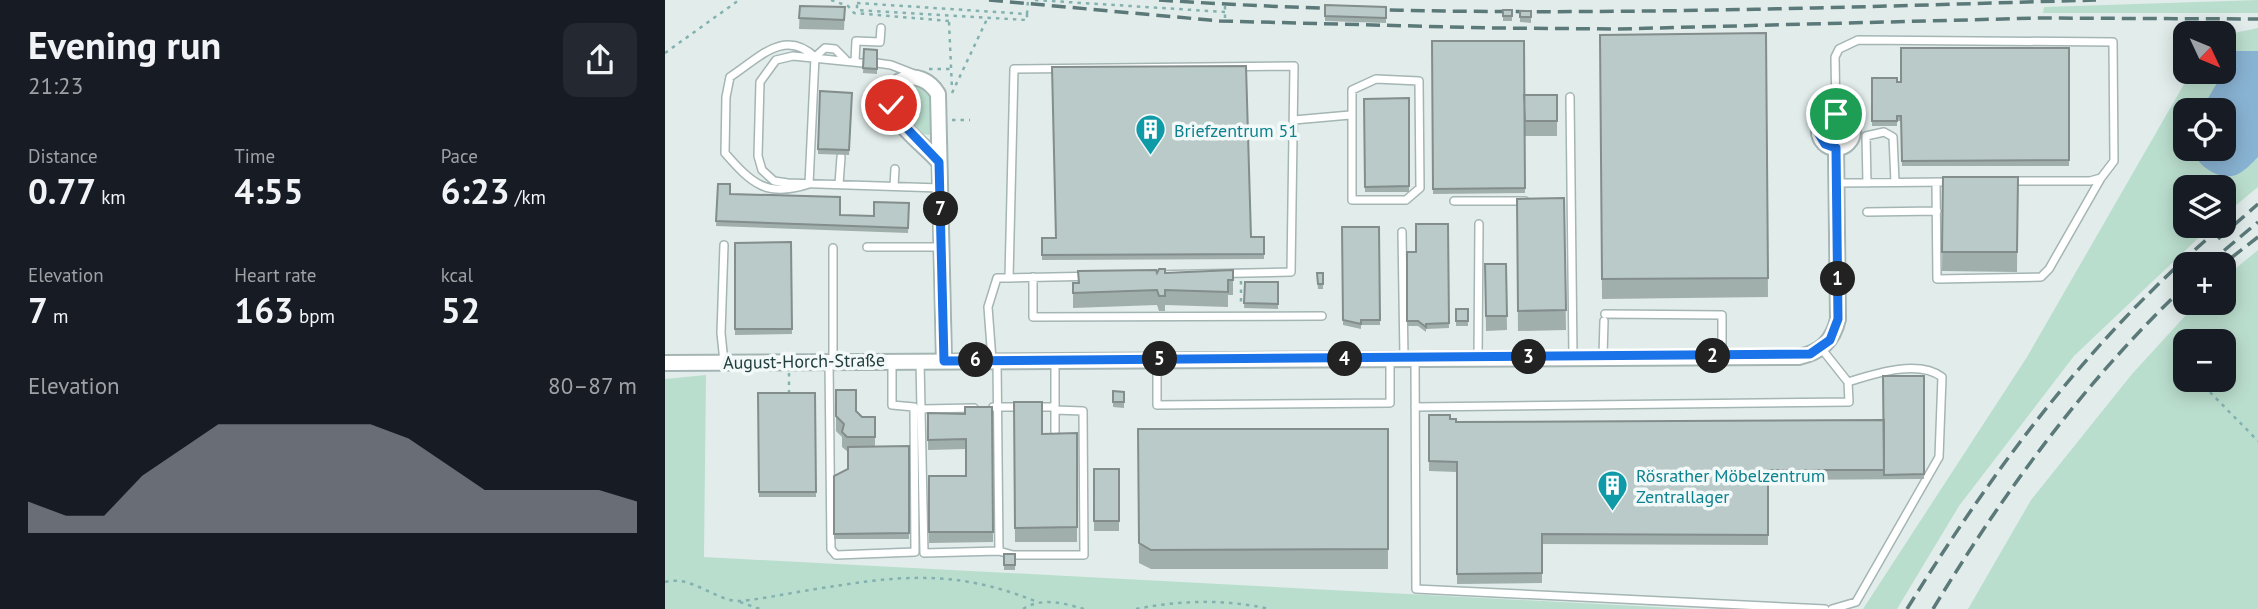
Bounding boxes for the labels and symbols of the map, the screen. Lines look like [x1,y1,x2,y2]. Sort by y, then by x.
north arrow [2173,21,2237,84]
pin [861,75,921,135]
pin [1806,84,1866,144]
building icon: Briefzentrum 51 [1134,113,1168,157]
place label: Briefzentrum 51 [1174,119,1298,142]
pin: 7 [923,192,959,227]
pin: 1 [1821,262,1855,296]
pin: 2 [1695,338,1731,374]
pin: 3 [1511,340,1547,374]
pin: 6 [959,342,993,378]
pin: 5 [1142,342,1177,376]
pin: 4 [1327,342,1363,376]
street label: August-Horch-Straße [723,348,885,374]
place label: Rösrather Möbelzentrum Zentrallager [1636,464,1825,508]
building icon: Rösrather Möbelzentrum Zentrallager [1596,468,1630,512]

